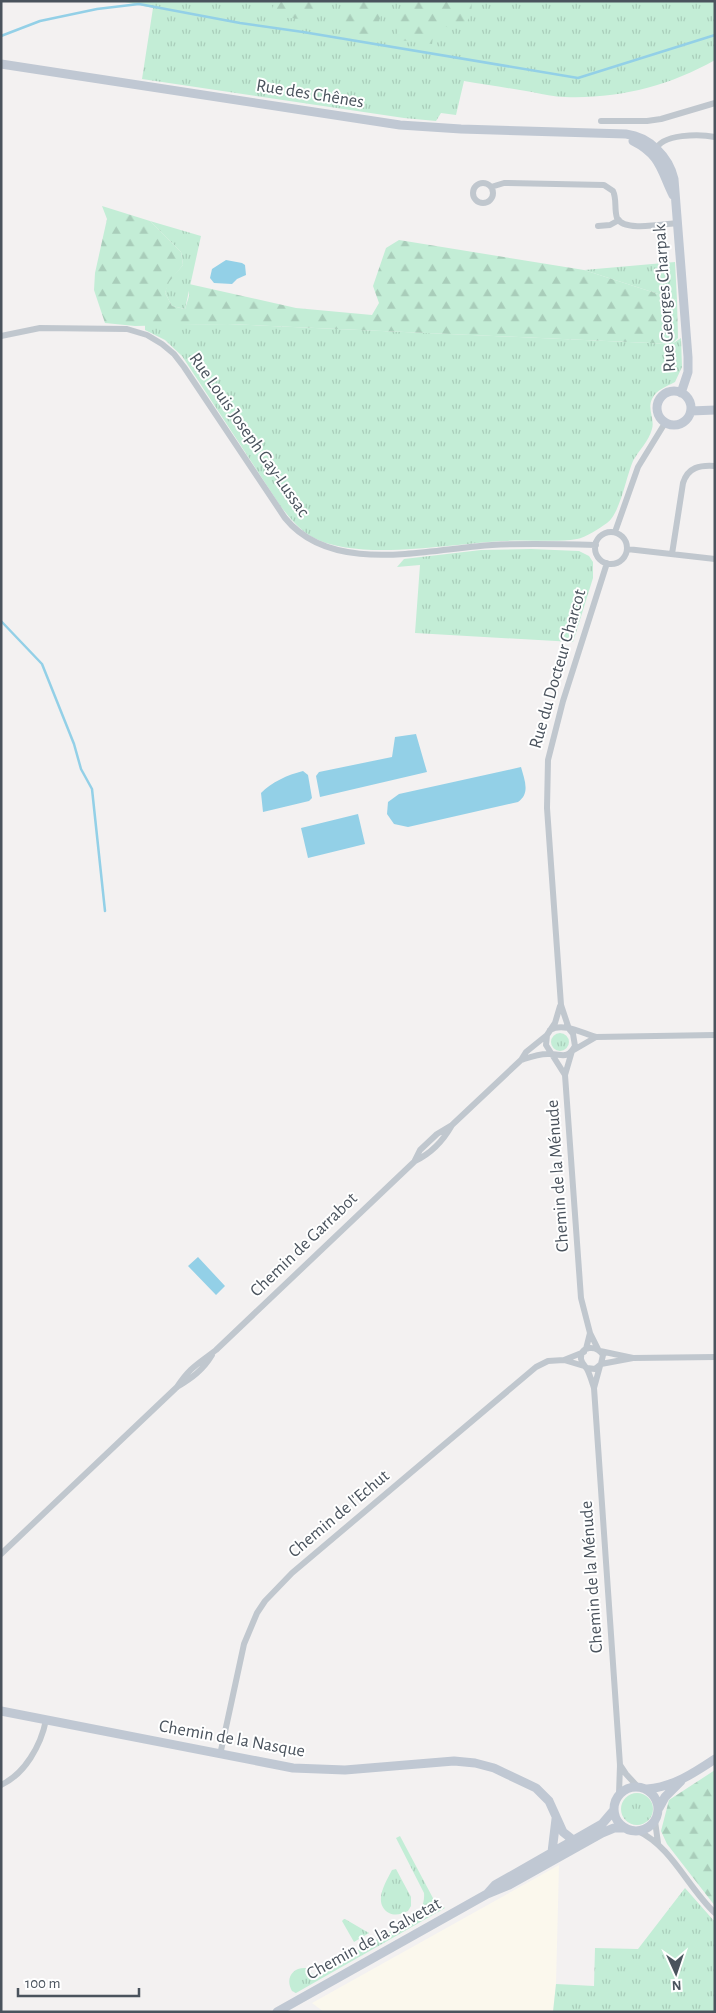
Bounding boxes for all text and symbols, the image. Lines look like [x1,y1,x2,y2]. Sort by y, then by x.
street label: Rue des Chênes [255,77,365,111]
street label: Rue Georges Charpak [651,223,679,373]
street label: Rue Louis Joseph Gay-Lussac [185,350,313,520]
street label: Rue du Docteur Charcot [527,587,589,751]
street label: Chemin de la Ménude [544,1099,572,1253]
street label: Chemin de Garrabot [247,1189,361,1300]
street label: Chemin de l'Echut [285,1467,393,1561]
street label: Chemin de la Ménude [578,1500,606,1654]
street label: Chemin de la Nasque [158,1717,306,1761]
street label: Chemin de la Salvetat [304,1894,444,1983]
north arrow [651,1948,701,1998]
scale bar [18,1966,139,1998]
text: 100 m [25,1976,60,1991]
text: N [671,1978,682,1992]

